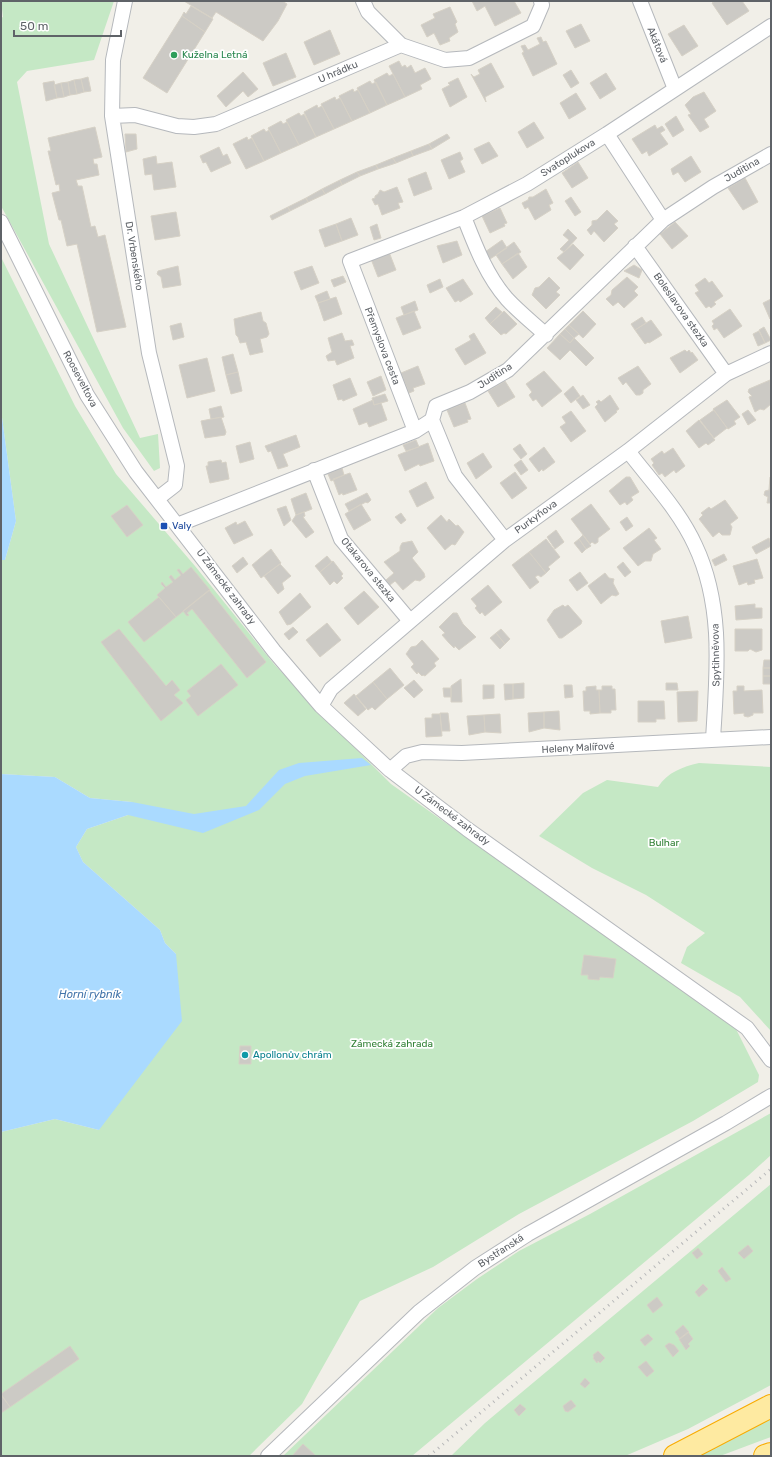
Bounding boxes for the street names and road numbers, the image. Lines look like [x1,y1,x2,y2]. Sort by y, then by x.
street label: Akátová [644,25,670,65]
street label: U hrádku [316,58,360,86]
street label: Svatoplukova [538,136,598,180]
street label: Juditina [722,155,762,185]
street label: Dr. Vrbenského [123,221,145,292]
street label: Boleslavova stezka [651,271,711,349]
street label: Přemyslova cesta [362,306,402,386]
street label: Rooseveltova [60,349,100,409]
street label: Juditina [476,360,514,392]
street label: Purkyňova [512,498,560,536]
street label: Otakarova stezka [338,535,398,605]
street label: U Zámecké zahrady [194,547,259,627]
street label: Spytihněvova [709,623,723,687]
street label: Heleny Malířové [541,740,615,756]
street label: U Zámecké zahrady [412,784,492,849]
street label: Bystřanská [476,1232,526,1270]

